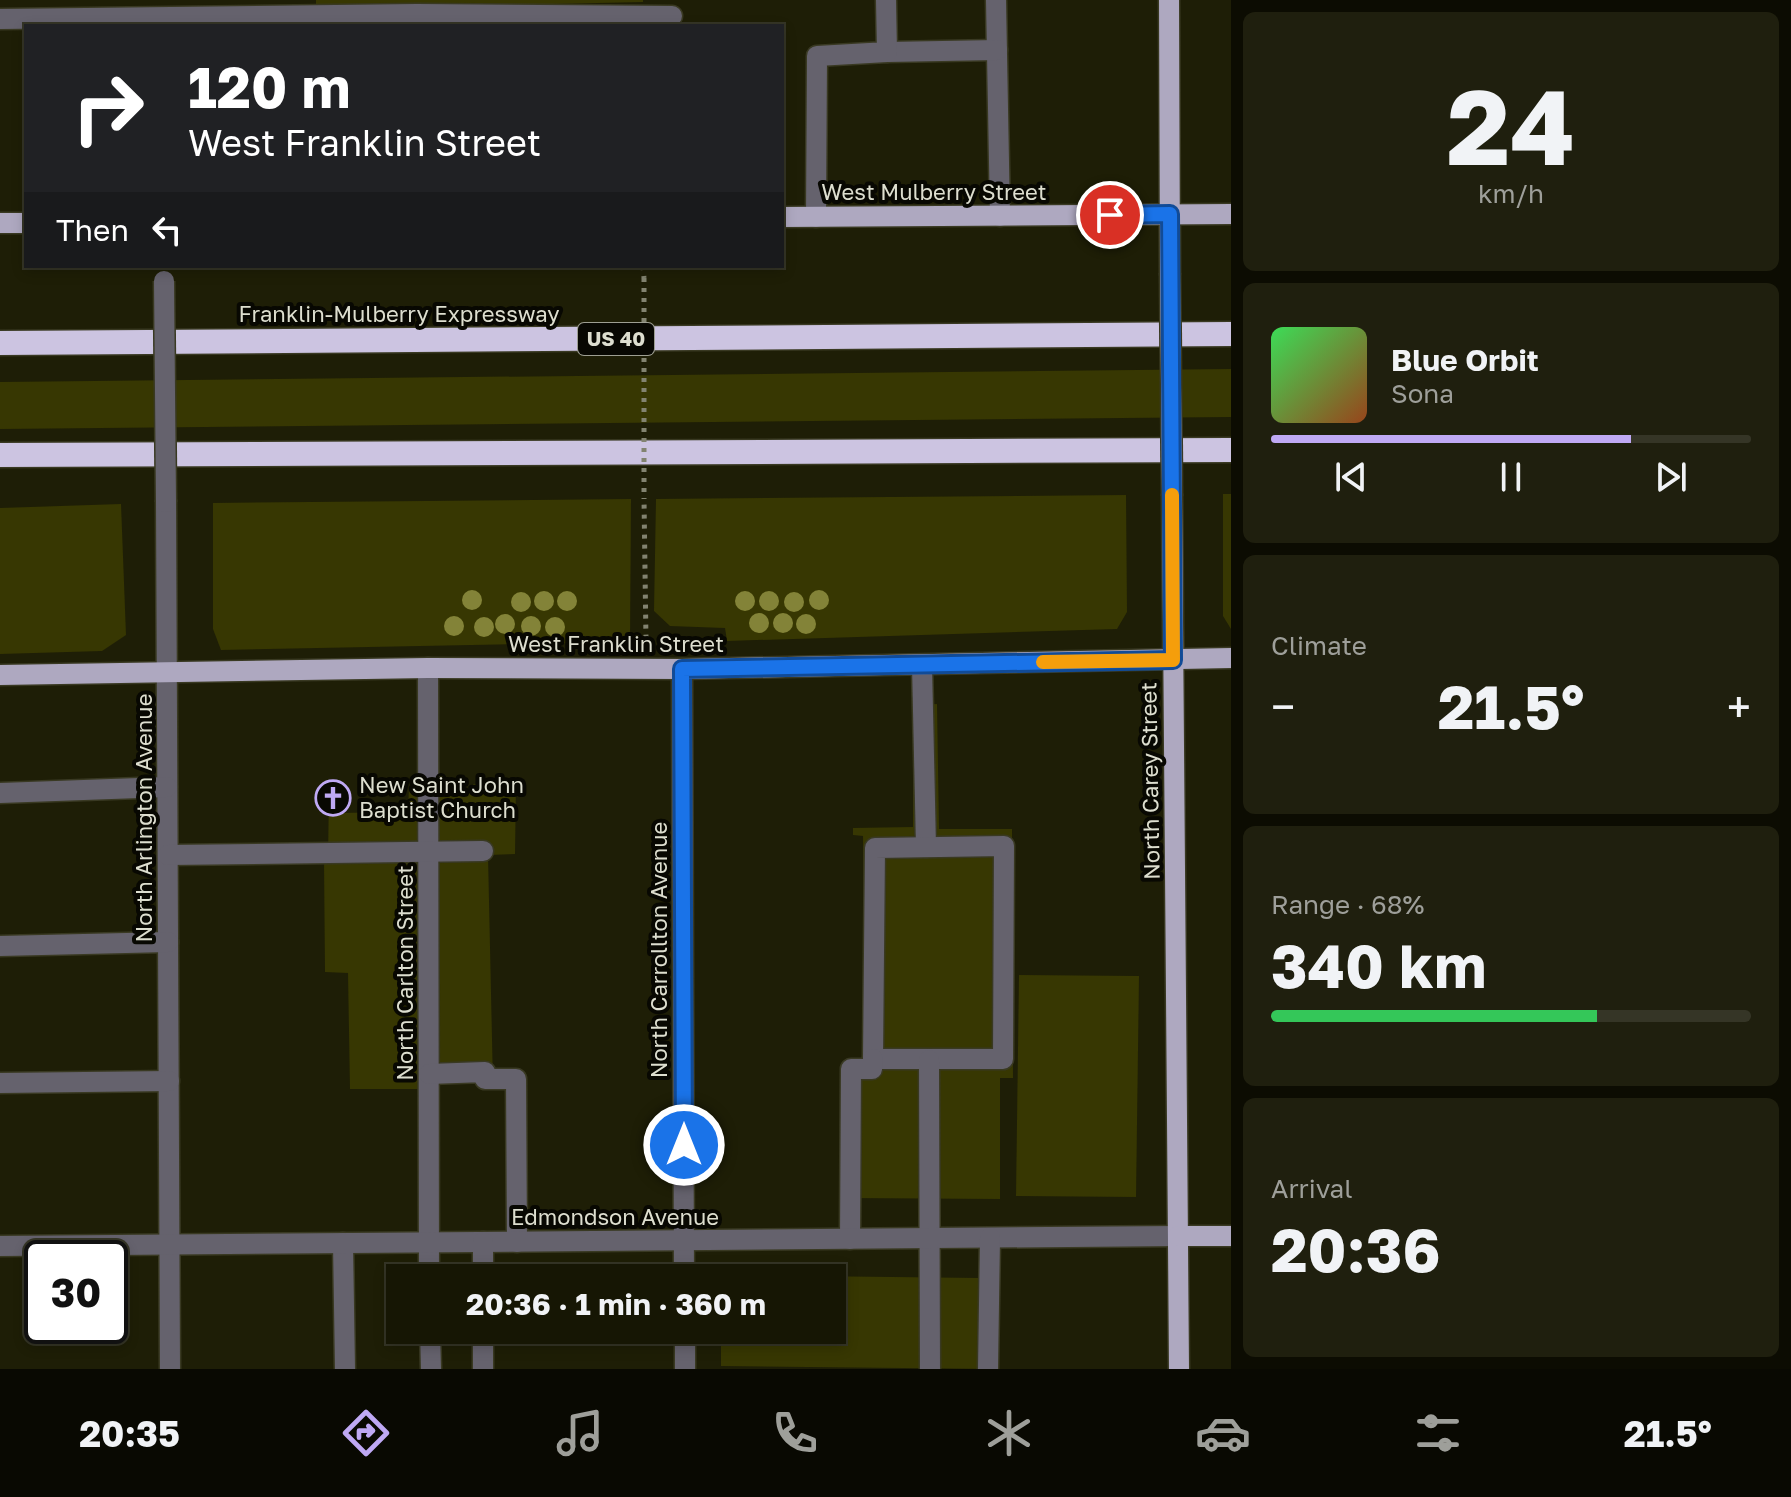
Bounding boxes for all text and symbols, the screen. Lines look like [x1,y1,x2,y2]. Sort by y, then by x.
text: 120 m [188,53,350,120]
icon: right [56,56,160,160]
text: 24 [1447,63,1575,188]
text: West Franklin Street [188,121,541,164]
street label: West Mulberry Street [821,178,1047,205]
text: km/h [1478,178,1544,209]
pin [1076,181,1144,249]
icon: arrive [1088,193,1132,237]
icon: left [145,208,189,252]
text: Then [56,212,129,248]
street label: Franklin-Mulberry Expressway [238,300,560,327]
road number: US 40 [578,323,654,355]
text: Blue Orbit [1391,342,1539,378]
text: Sona [1391,378,1454,409]
icon: previous [1329,455,1373,499]
icon: pause [1489,455,1533,499]
icon: next [1649,455,1693,499]
street label: West Franklin Street [508,630,724,657]
text: Climate [1271,630,1367,661]
text: 21.5° [1438,670,1584,742]
text: − [1271,680,1295,733]
text: + [1727,680,1751,733]
street label: North Carey Street [1134,682,1165,880]
street label: North Arlington Avenue [130,694,157,942]
place label: New Saint John Baptist Church [359,771,524,823]
church icon: New Saint John Baptist Church [314,779,352,817]
street label: North Carrollton Avenue [645,822,672,1078]
street label: North Carlton Street [391,865,418,1081]
text: Range · 68% [1271,889,1424,920]
text: 340 km [1271,929,1486,1001]
position arrow [642,1103,726,1187]
text: Arrival [1271,1173,1352,1204]
street label: Edmondson Avenue [511,1203,719,1230]
text: 20:36 [1271,1213,1441,1285]
speed limit sign: 30 [24,1240,128,1344]
text: 20:36 · 1 min · 360 m [466,1286,766,1322]
icon: directions [338,1405,394,1461]
icon: music [552,1405,608,1461]
icon: phone [767,1405,823,1461]
icon: climate [981,1405,1037,1461]
icon: car [1195,1405,1251,1461]
icon: filters [1410,1405,1466,1461]
text: 20:35 [79,1412,180,1455]
text: 21.5° [1624,1412,1712,1455]

